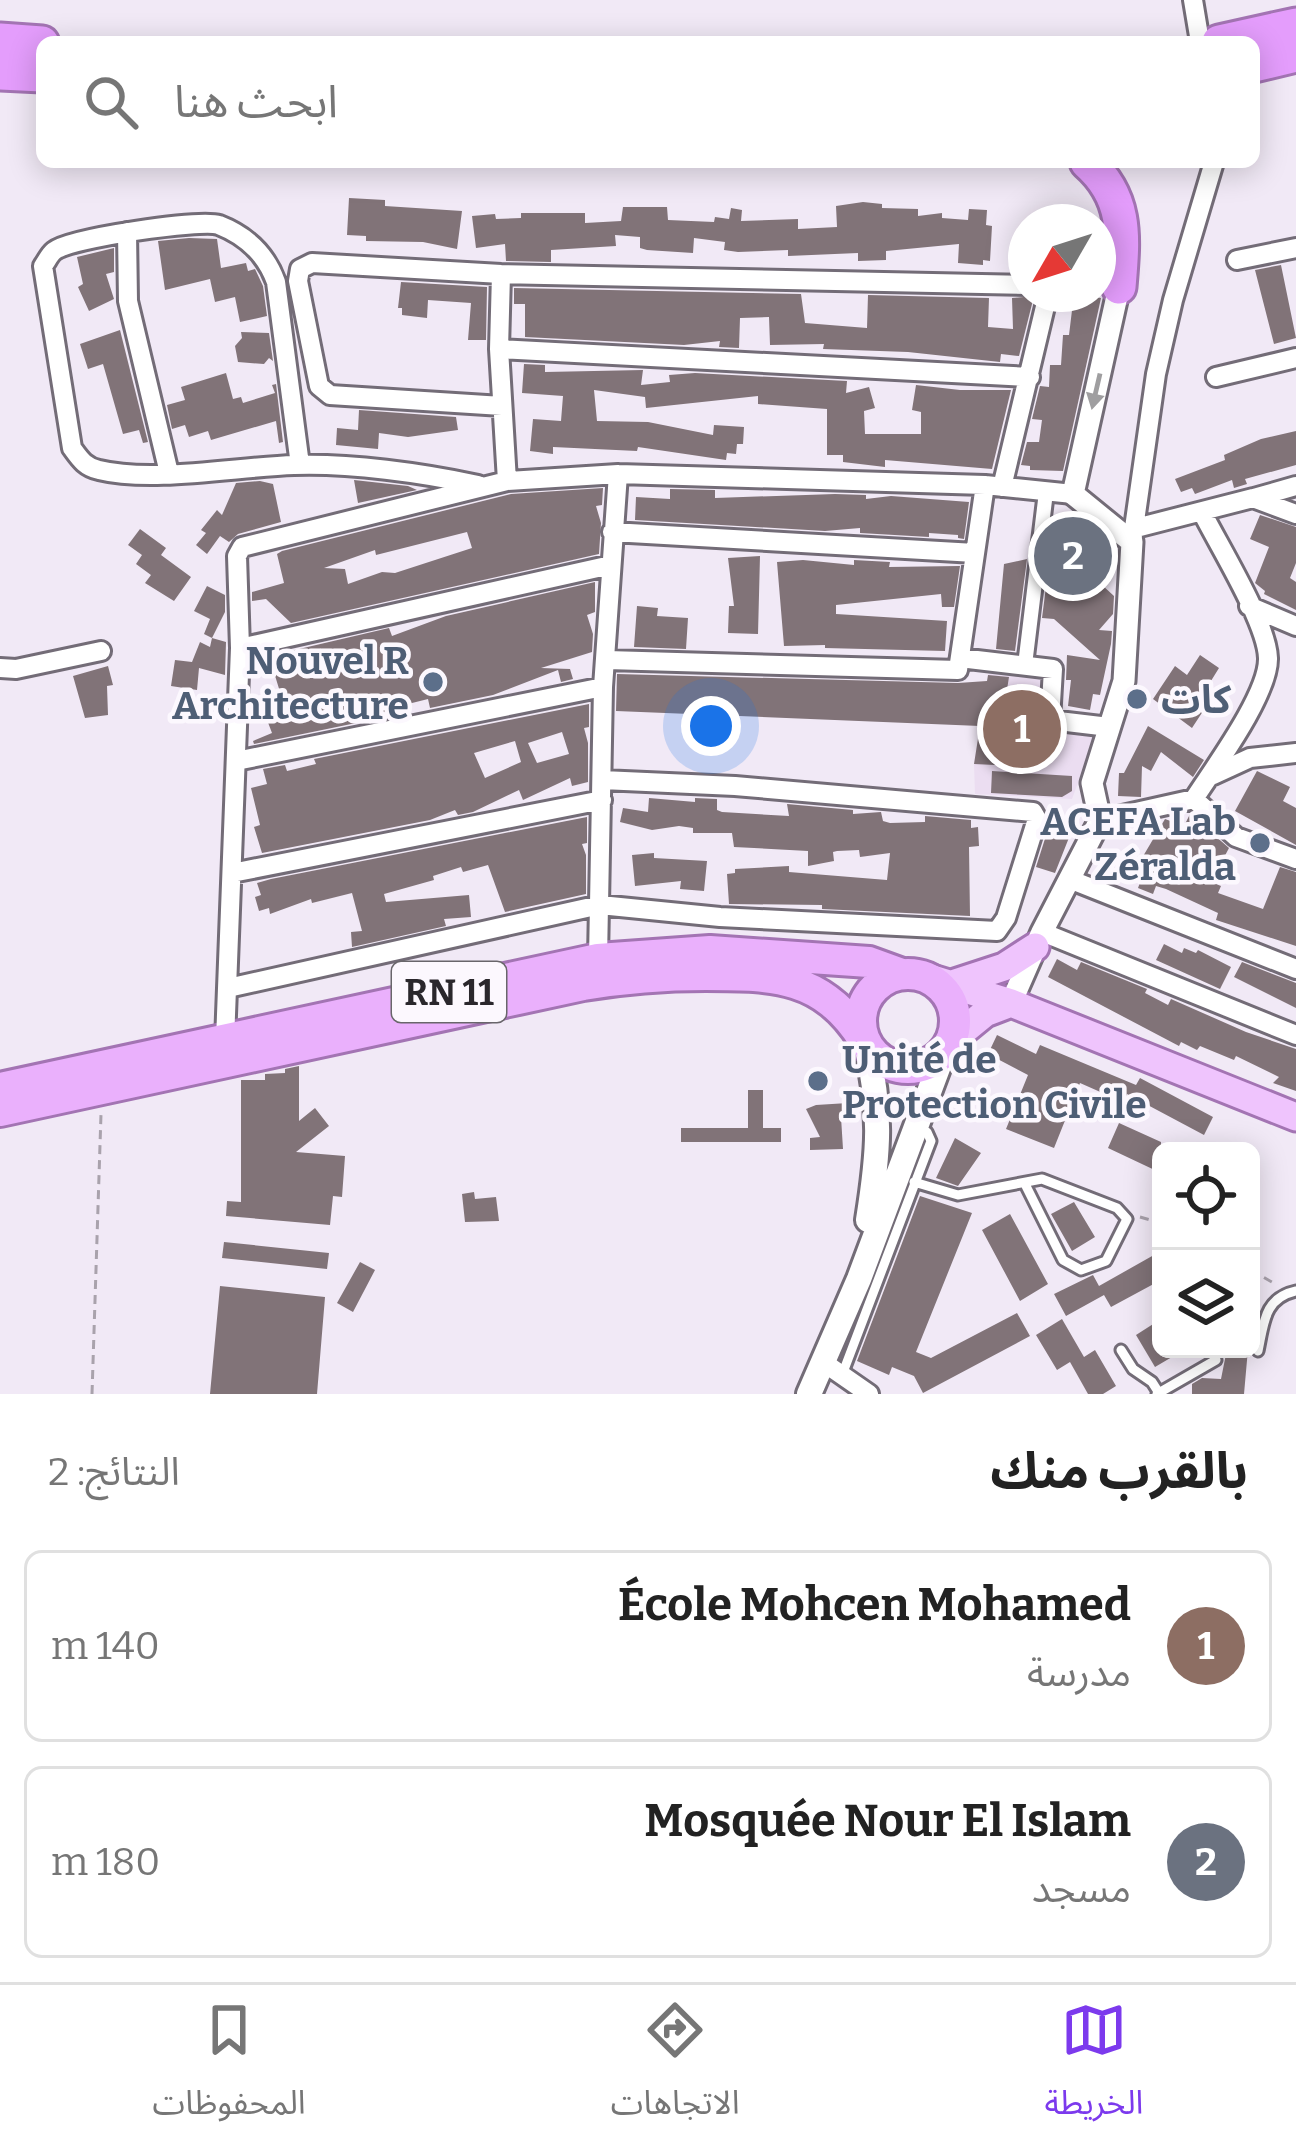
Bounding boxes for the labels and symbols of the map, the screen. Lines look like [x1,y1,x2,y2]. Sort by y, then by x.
north arrow [1008,204,1116,312]
one-way arrow [1086,372,1105,409]
pin: 2 [1034,511,1112,601]
place label: Nouvel R Architecture [172,638,409,729]
marker: Nouvel R Architecture [420,669,446,695]
place label: كات [1161,677,1232,723]
pin: 1 [983,684,1061,774]
marker: كات [1124,686,1150,712]
your location [681,696,741,756]
place label: ACEFA Lab Zéralda [1040,799,1236,890]
marker: ACEFA Lab Zéralda [1247,830,1273,856]
road number: RN 11 [392,962,506,1022]
place label: Unité de Protection Civile [842,1037,1147,1128]
marker: Unité de Protection Civile [805,1068,831,1094]

